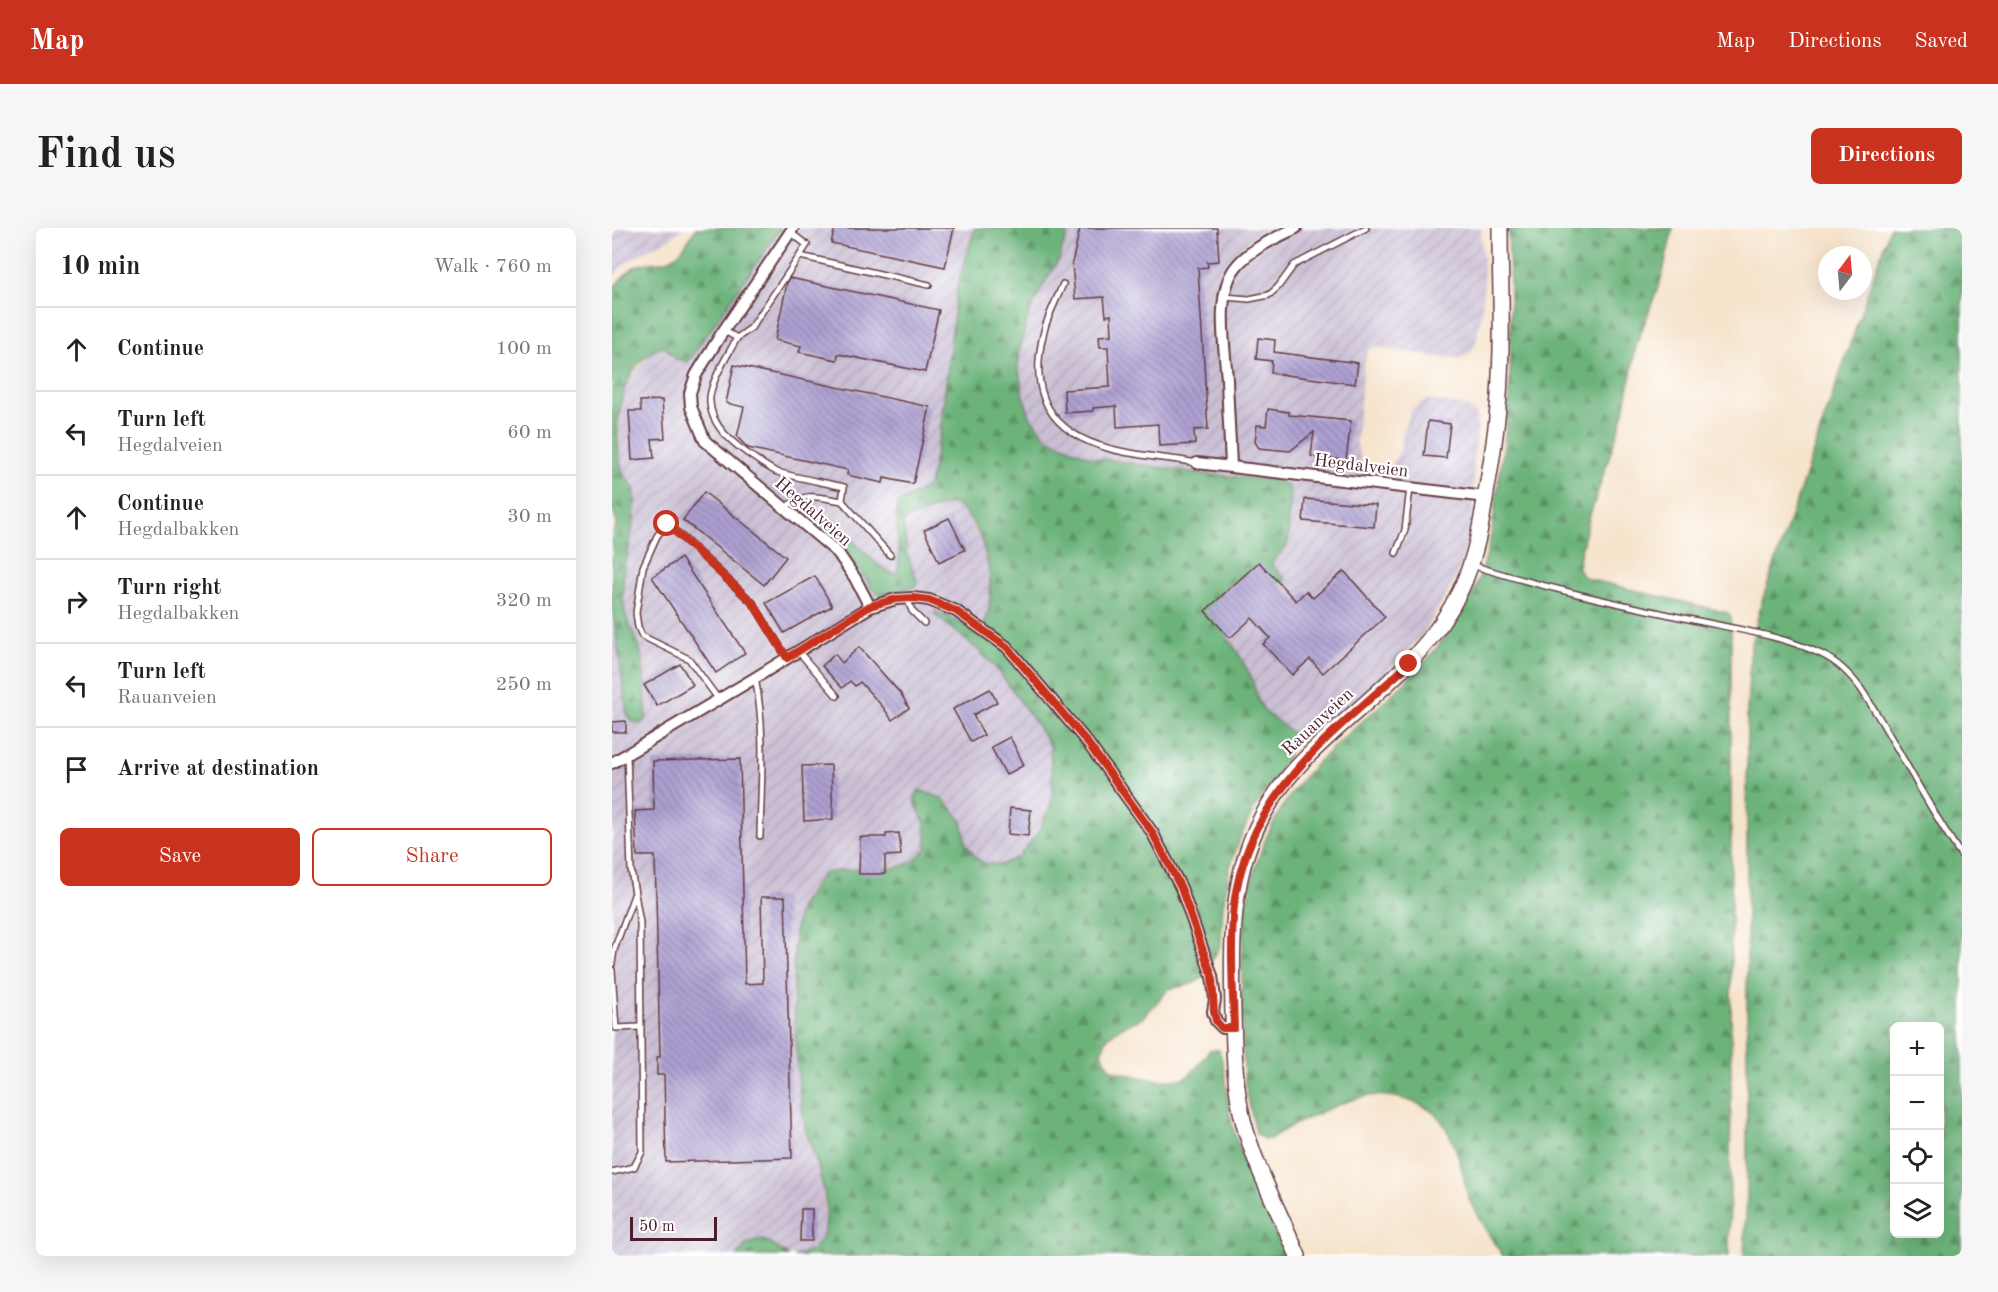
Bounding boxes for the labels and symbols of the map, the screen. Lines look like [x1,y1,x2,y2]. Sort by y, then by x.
north arrow [1818,246,1872,300]
street label: Hegdalveien [1313,451,1410,481]
street label: Hegdalveien [771,474,855,550]
route start [653,510,679,536]
route end [1395,650,1421,676]
street label: Rauanveien [1279,685,1357,759]
scale bar [630,1214,717,1242]

